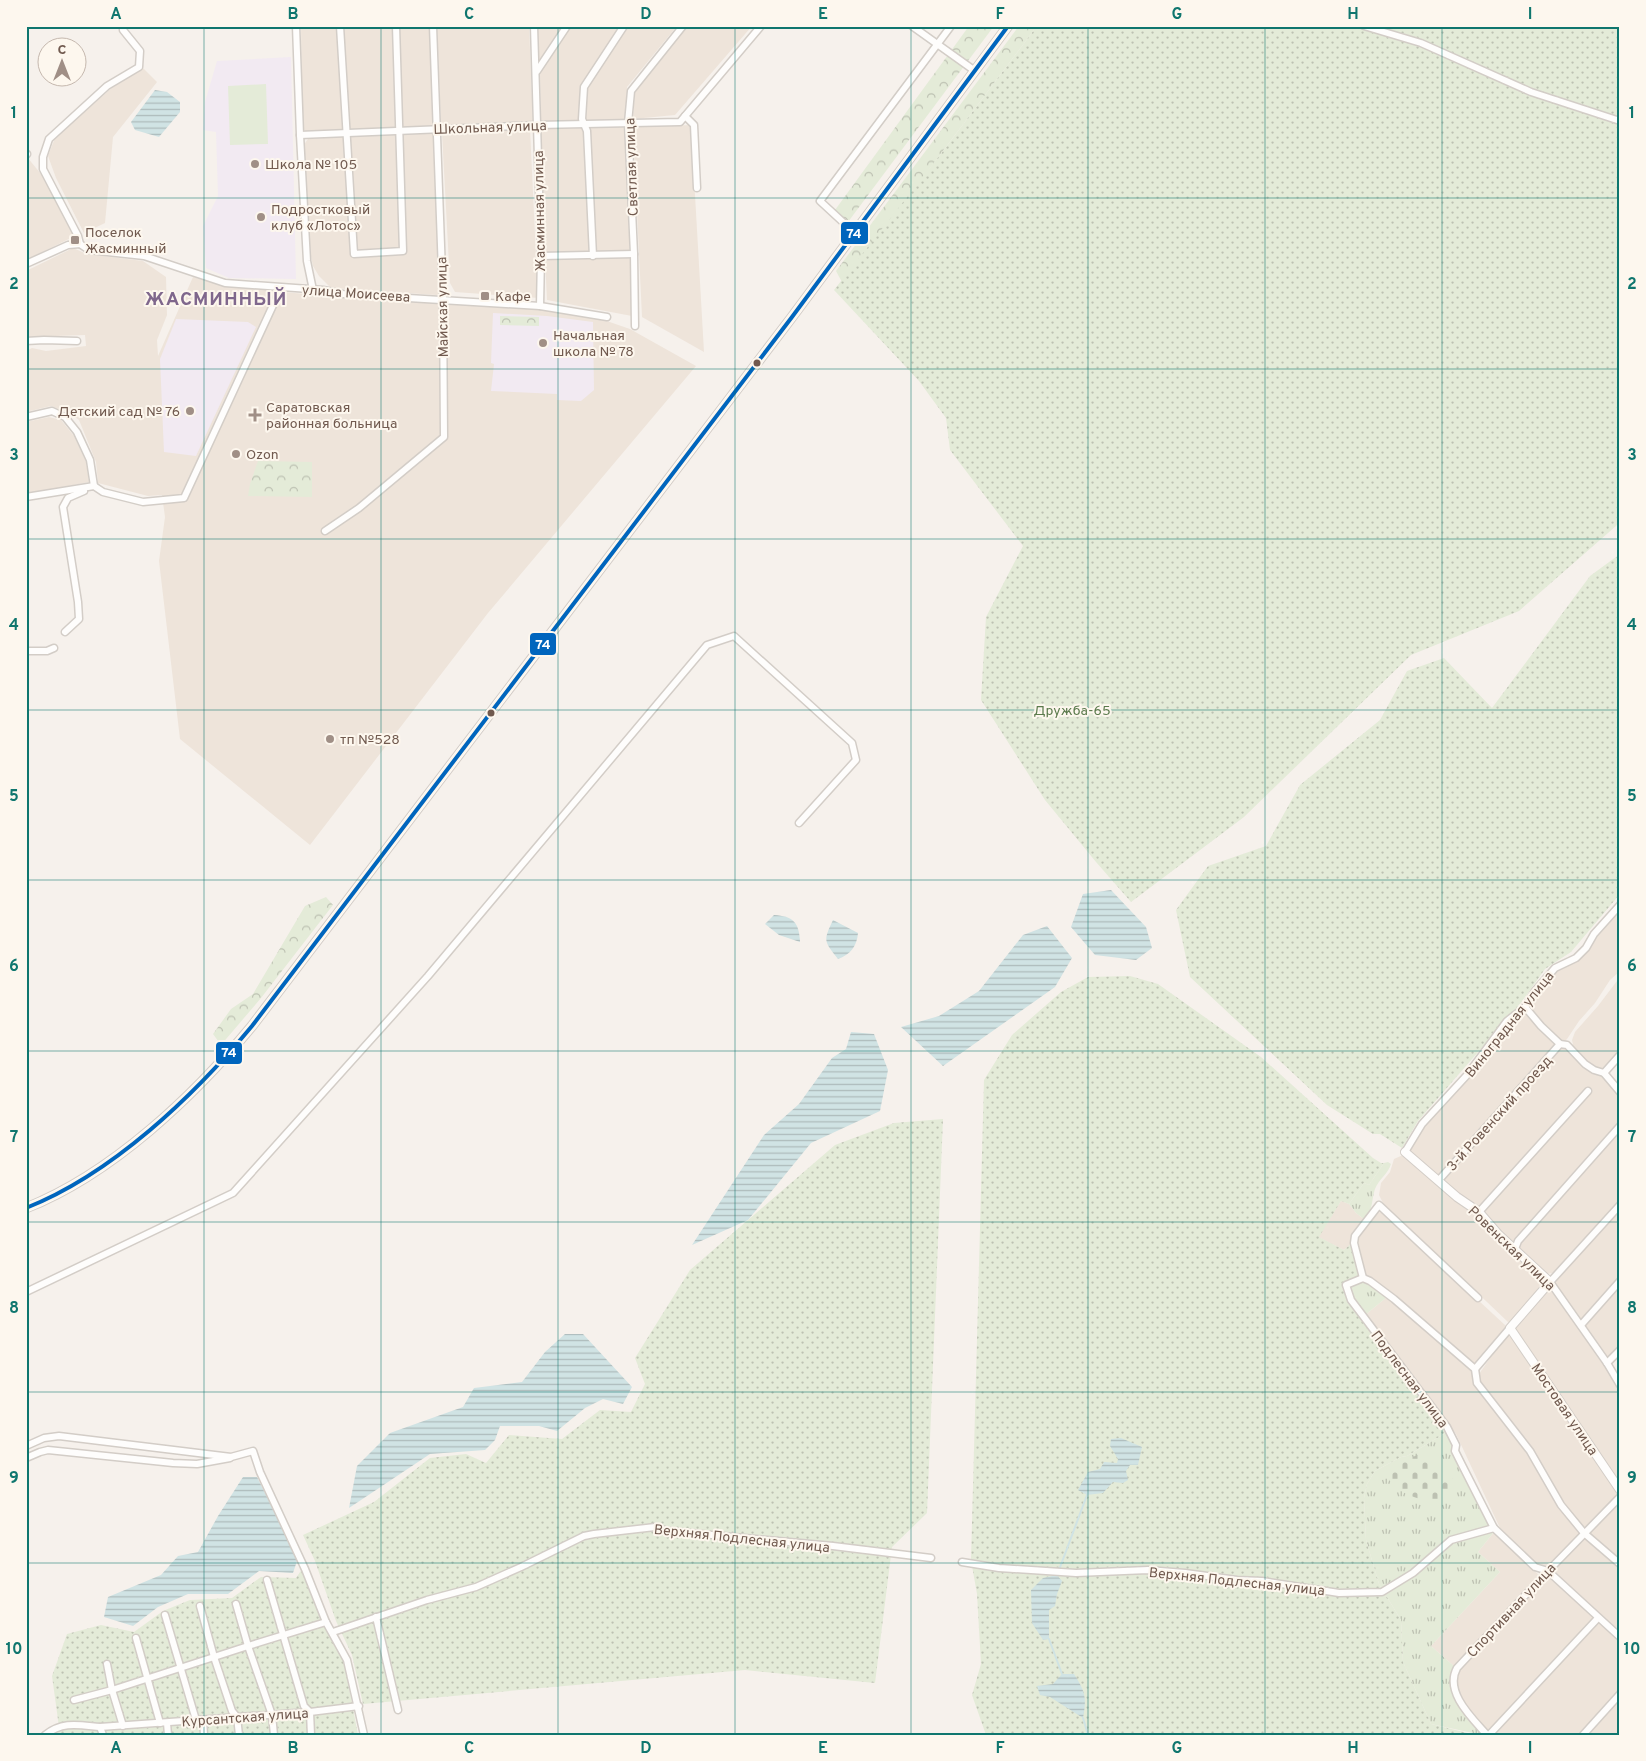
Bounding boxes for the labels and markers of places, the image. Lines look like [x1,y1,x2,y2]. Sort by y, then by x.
place label: Школа № 105 [265,157,357,174]
marker: Школа № 105 [249,158,261,170]
place label: Подростковый клуб «Лотос» [271,202,370,235]
marker: Подростковый клуб «Лотос» [255,211,267,223]
place label: Поселок Жасминный [85,225,166,258]
marker: Поселок Жасминный [69,234,81,246]
place label: Кафе [495,289,531,306]
marker: Кафе [479,290,491,302]
place label: Начальная школа № 78 [553,328,634,361]
marker: Начальная школа № 78 [537,337,549,349]
unlabelled marker [752,358,762,368]
place label: Саратовская районная больница [266,400,397,433]
place label: Детский сад № 76 [58,404,180,421]
marker: Детский сад № 76 [184,405,196,417]
marker: Саратовская районная больница [248,408,262,422]
place label: Ozon [246,447,279,464]
marker: Ozon [230,448,242,460]
unlabelled marker [486,708,496,718]
place label: тп №528 [340,732,400,749]
marker: тп №528 [324,733,336,745]

